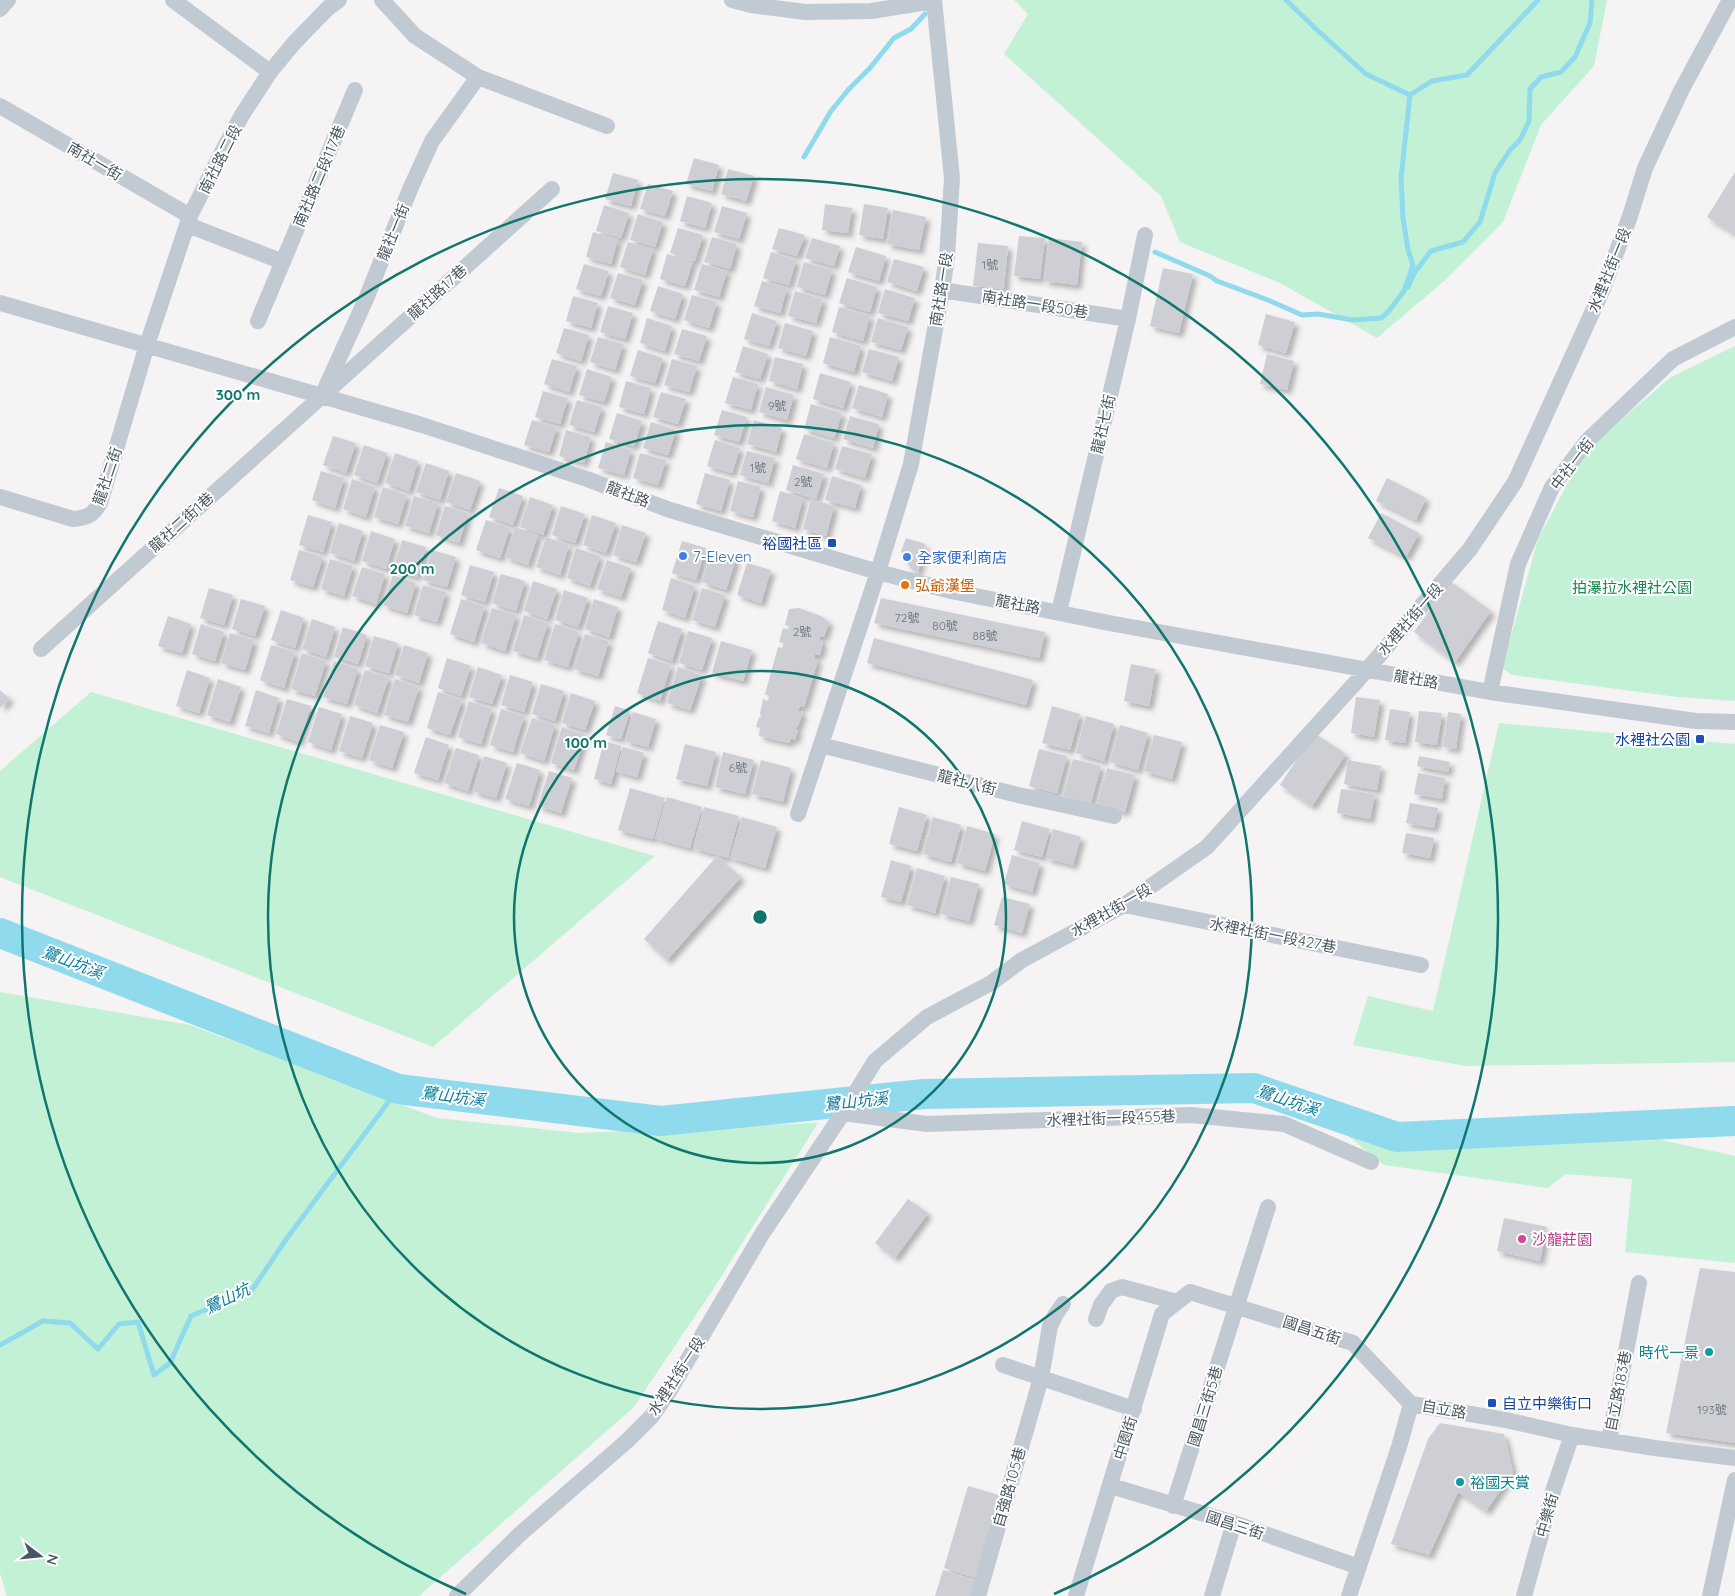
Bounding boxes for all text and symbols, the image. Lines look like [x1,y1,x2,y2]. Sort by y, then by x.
street label: 南社路二段 [195,121,245,197]
street label: 南社路二段117巷 [289,122,349,230]
street label: 南社一街 [64,138,126,184]
street label: 龍社一街 [373,201,413,263]
street label: 水裡社街一段 [1583,225,1635,315]
street label: 南社路一段 [926,250,956,328]
house number: 1號 [982,257,998,272]
street label: 龍社路17巷 [403,260,471,324]
street label: 南社路一段50巷 [981,286,1089,322]
text: 300 m [216,385,260,404]
street label: 龍社七街 [1087,393,1119,455]
house number: 9號 [768,398,786,413]
street label: 中社一街 [1546,434,1598,494]
street label: 龍社二街 [88,445,126,507]
house number: 1號 [750,460,766,475]
house number: 2號 [794,474,812,489]
street label: 龍社路 [604,477,652,511]
street label: 龍社二街1巷 [145,488,217,556]
place label: 裕國社區 [762,534,822,553]
marker: 裕國社區 [826,537,838,549]
place label: 7-Eleven [693,547,752,566]
place label: 全家便利商店 [917,548,1007,567]
marker: 7-Eleven [677,550,689,562]
marker: 全家便利商店 [901,551,913,563]
text: 200 m [390,559,435,578]
place label: 弘爺漢堡 [915,576,975,595]
park label: 拍瀑拉水裡社公園 [1572,578,1692,597]
marker: 弘爺漢堡 [899,579,911,591]
street label: 水裡社街一段 [1373,579,1447,659]
street label: 龍社路 [994,590,1042,618]
house number: 72號 [895,610,919,625]
house number: 80號 [932,618,958,633]
house number: 2號 [793,624,811,639]
house number: 88號 [973,628,997,643]
street label: 龍社路 [1392,666,1440,692]
place label: 水裡社公園 [1615,730,1690,749]
text: 100 m [565,733,607,752]
marker: 水裡社公園 [1694,733,1706,745]
house number: 6號 [729,760,747,775]
street label: 龍社八街 [936,766,998,798]
street label: 水裡社街一段 [1067,879,1155,941]
centre of rings [751,908,769,926]
street label: 水裡社街一段427巷 [1208,913,1338,957]
water label: 鷺山坑溪 [40,941,108,984]
water label: 鷺山坑溪 [1254,1081,1323,1120]
water label: 鷺山坑溪 [420,1082,488,1110]
water label: 鷺山坑溪 [823,1088,891,1114]
street label: 水裡社街一段455巷 [1046,1106,1176,1130]
place label: 沙龍莊園 [1532,1230,1592,1249]
marker: 沙龍莊園 [1516,1233,1528,1245]
water label: 鷺山坑 [201,1278,255,1318]
street label: 國昌五街 [1281,1312,1343,1348]
street label: 水裡社街一段 [644,1333,708,1419]
place label: 時代一景 [1639,1343,1699,1362]
marker: 時代一景 [1703,1346,1715,1358]
street label: 自立路183巷 [1601,1349,1635,1433]
street label: 國昌三街5巷 [1184,1363,1226,1449]
place label: 自立中樂街口 [1502,1394,1592,1413]
street label: 自立路 [1420,1396,1468,1422]
marker: 自立中樂街口 [1486,1397,1498,1409]
house number: 193號 [1697,1402,1727,1417]
street label: 中園街 [1109,1414,1141,1462]
street label: 自強路105巷 [988,1445,1030,1529]
place label: 裕國天賞 [1470,1473,1530,1492]
marker: 裕國天賞 [1454,1476,1466,1488]
street label: 中樂街 [1532,1491,1562,1539]
street label: 國昌三街 [1204,1507,1266,1543]
north arrow [15,1531,65,1581]
text: N [42,1552,63,1567]

